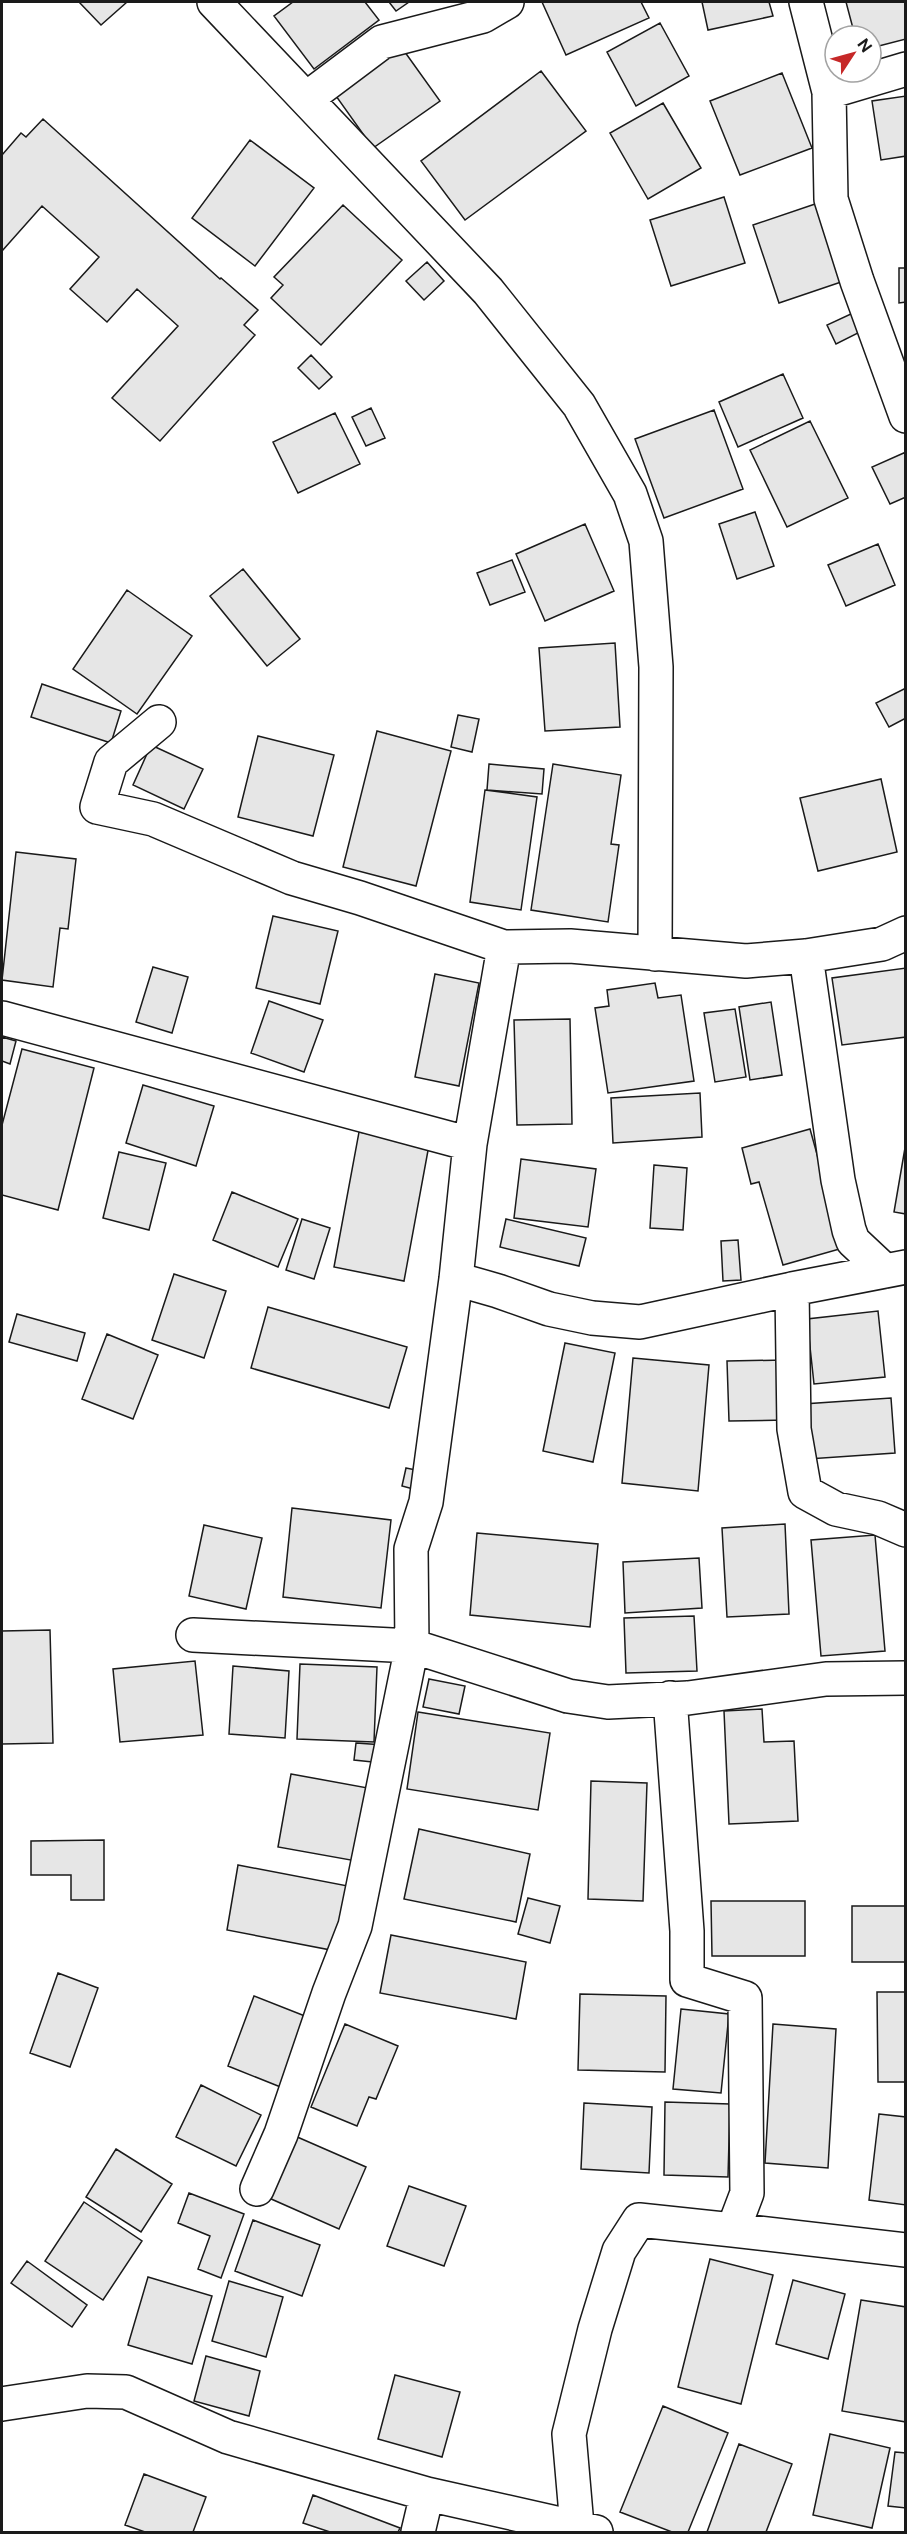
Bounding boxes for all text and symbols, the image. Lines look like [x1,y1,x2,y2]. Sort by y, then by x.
north arrow [823,24,883,84]
text: N [853,35,876,56]

